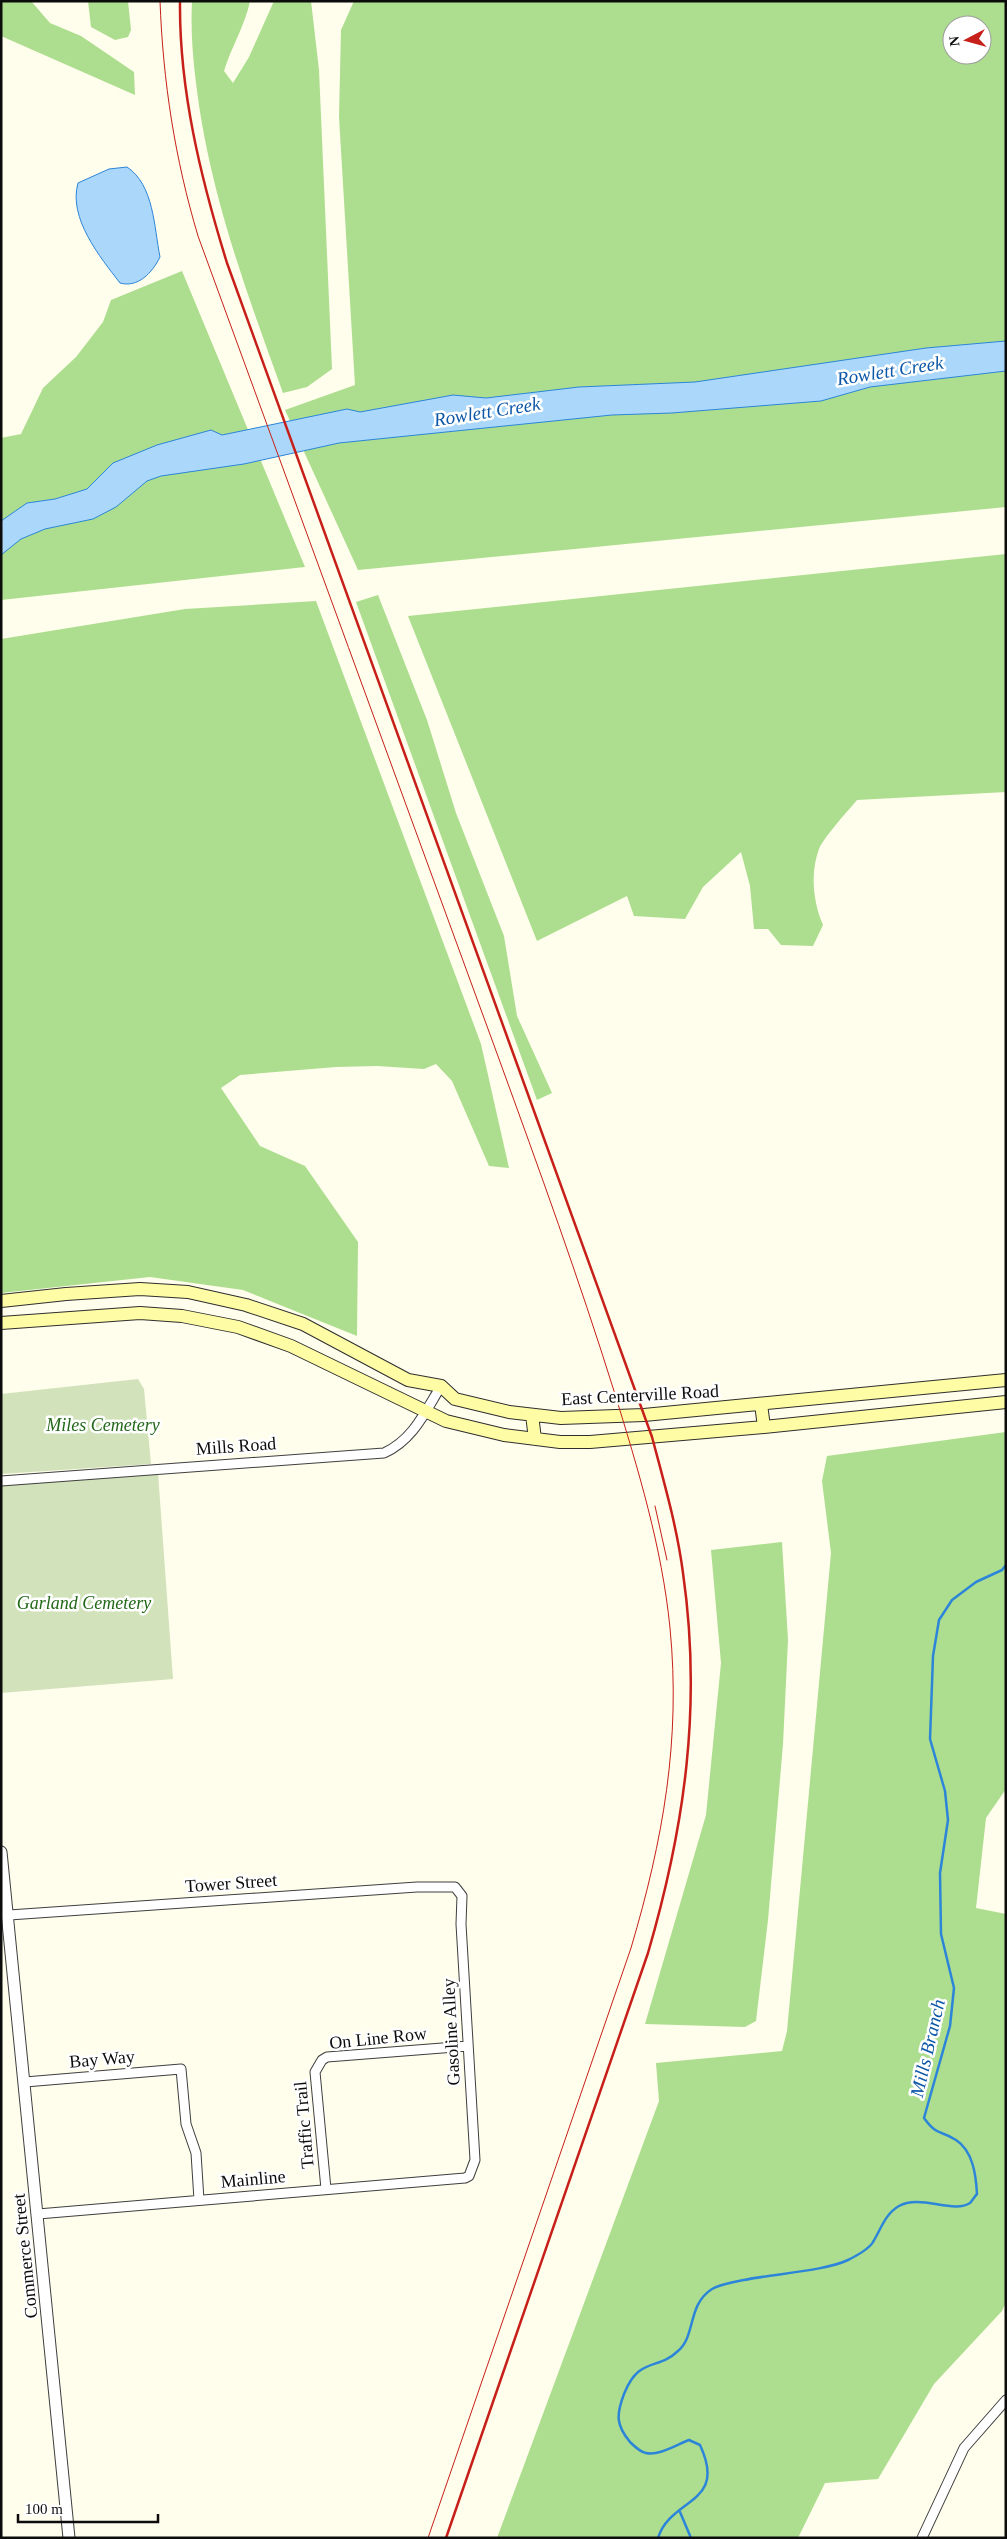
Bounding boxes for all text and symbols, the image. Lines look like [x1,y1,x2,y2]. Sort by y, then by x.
north arrow [942,15,992,65]
text: N [947,35,963,47]
water label: Rowlett Creek [834,352,945,389]
water label: Rowlett Creek [431,393,542,430]
street label: East Centerville Road [561,1381,719,1409]
park label: Miles Cemetery [45,1415,160,1435]
street label: Mills Road [195,1433,277,1459]
park label: Garland Cemetery [17,1593,151,1613]
street label: Tower Street [184,1870,278,1896]
street label: Gasoline Alley [438,1978,464,2086]
water label: Mills Branch [906,1997,949,2100]
street label: On Line Row [328,2023,428,2053]
street label: Bay Way [68,2046,136,2072]
street label: Traffic Trail [290,2081,318,2169]
street label: Mainline [220,2166,286,2192]
street label: Commerce Street [8,2193,42,2319]
scale bar [18,2492,158,2524]
text: 100 m [25,2501,63,2517]

